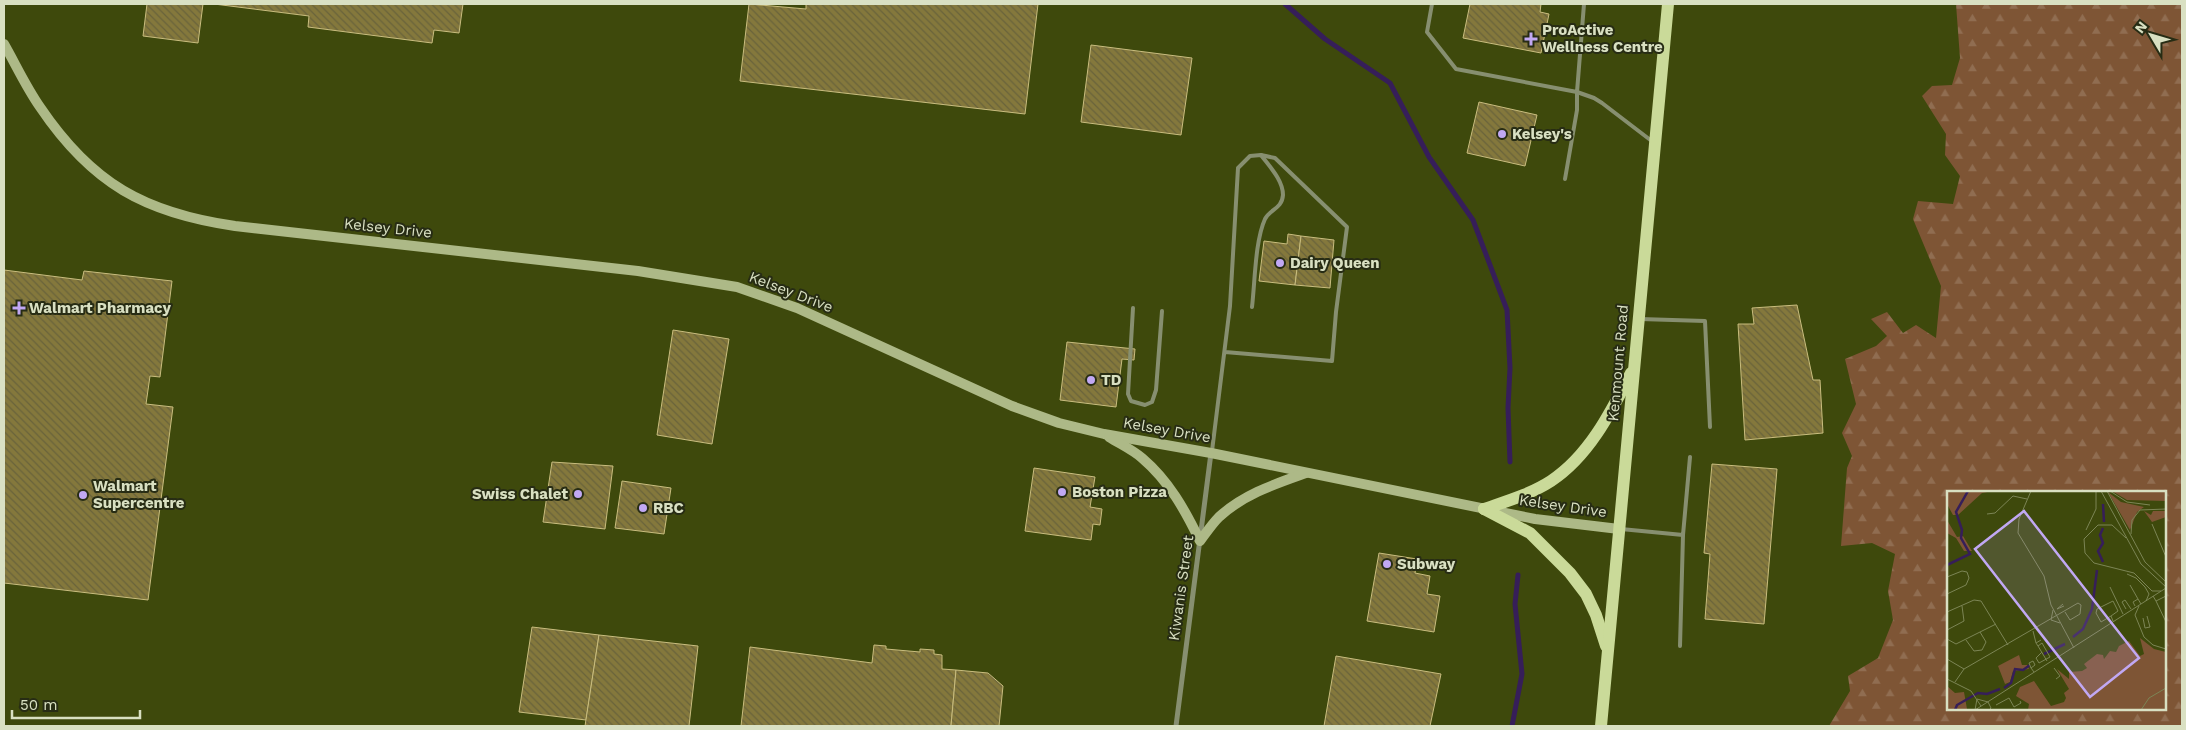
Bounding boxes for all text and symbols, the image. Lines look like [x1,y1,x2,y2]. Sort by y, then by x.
north arrow [2126,10,2176,60]
text: N [2131,18,2150,36]
place label: ProActive Wellness Centre [1542,21,1663,56]
marker: ProActive Wellness Centre [1524,32,1538,46]
place label: Kelsey's [1512,125,1572,143]
marker: Kelsey's [1496,128,1508,140]
street label: Kelsey Drive [343,214,433,242]
place label: Dairy Queen [1290,254,1380,272]
marker: Dairy Queen [1274,257,1286,269]
street label: Kelsey Drive [746,268,836,316]
place label: Walmart Pharmacy [29,299,171,317]
marker: Walmart Pharmacy [13,302,25,314]
street label: Kenmount Road [1604,304,1632,422]
place label: TD [1101,371,1122,389]
marker: TD [1085,374,1097,386]
street label: Kelsey Drive [1122,413,1212,447]
place label: Walmart Supercentre [93,477,185,512]
place label: Boston Pizza [1072,483,1167,501]
place label: Swiss Chalet [472,485,568,503]
marker: Boston Pizza [1056,486,1068,498]
marker: Swiss Chalet [572,488,584,500]
marker: Walmart Supercentre [77,489,89,501]
street label: Kelsey Drive [1518,491,1608,521]
inset map [1947,491,2166,710]
place label: RBC [653,499,684,517]
marker: RBC [637,502,649,514]
street label: Kiwanis Street [1165,533,1197,642]
place label: Subway [1397,555,1456,573]
marker: Subway [1381,558,1393,570]
scale bar [12,688,140,720]
text: 50 m [20,696,57,714]

